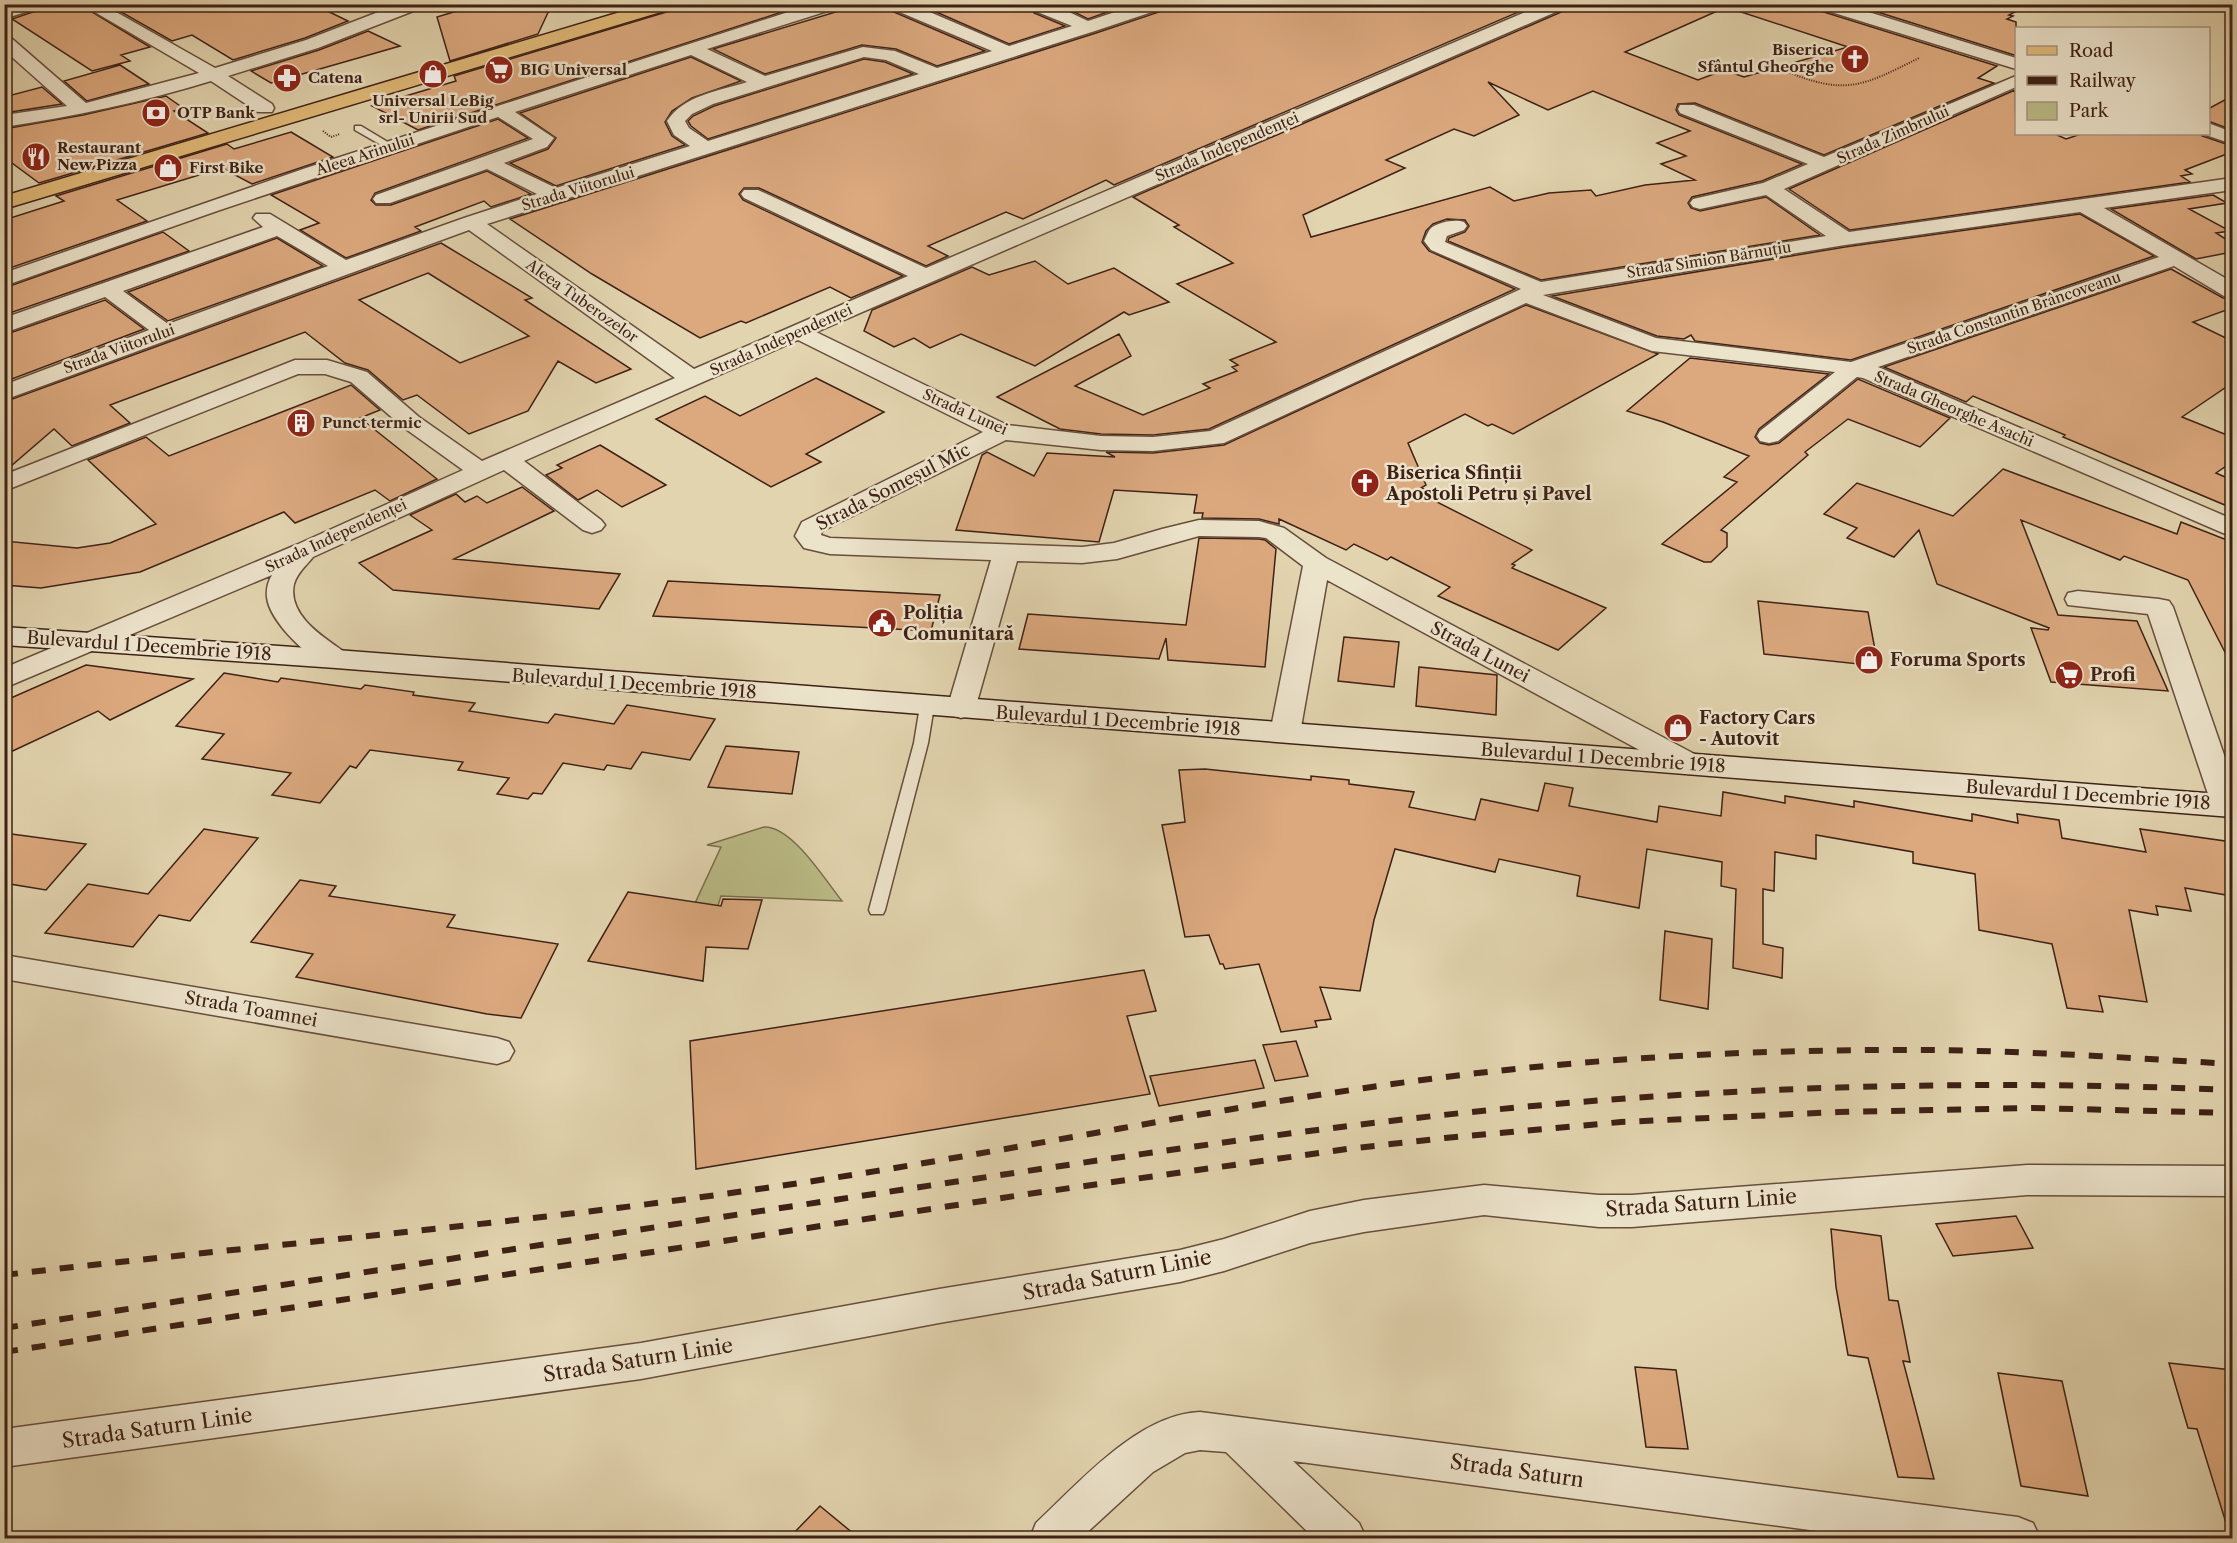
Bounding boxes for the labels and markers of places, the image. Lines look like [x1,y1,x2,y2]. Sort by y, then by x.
place label: Biserica Sfântul Gheorghe [1698,40,1834,76]
church icon: Biserica Sfântul Gheorghe [1839,43,1871,75]
supermarket icon: BIG Universal [483,54,515,86]
shop icon: Universal LeBig srl- Unirii Sud [417,58,449,90]
place label: BIG Universal [520,60,627,79]
pharmacy icon: Catena [271,62,303,94]
place label: Catena [308,68,363,87]
place label: Universal LeBig srl- Unirii Sud [372,91,494,127]
bank icon: OTP Bank [140,97,172,129]
place label: OTP Bank [177,103,256,122]
place label: Restaurant New Pizza [57,138,141,174]
restaurant icon: Restaurant New Pizza [20,141,52,173]
shop icon: First Bike [152,152,184,184]
place label: First Bike [189,158,263,177]
building icon: Punct termic [285,407,317,439]
place label: Punct termic [322,413,421,432]
place label: Biserica Sfinții Apostoli Petru și Pavel [1385,462,1592,505]
church icon: Biserica Sfinții Apostoli Petru și Pavel [1349,467,1381,499]
place label: Poliția Comunitară [903,602,1015,645]
public building icon: Poliția Comunitară [866,607,898,639]
shop icon: Foruma Sports [1853,644,1885,676]
place label: Foruma Sports [1890,649,2026,671]
supermarket icon: Profi [2053,659,2085,691]
place label: Profi [2090,664,2136,686]
place label: Factory Cars - Autovit [1699,707,1815,750]
shop icon: Factory Cars - Autovit [1662,712,1694,744]

